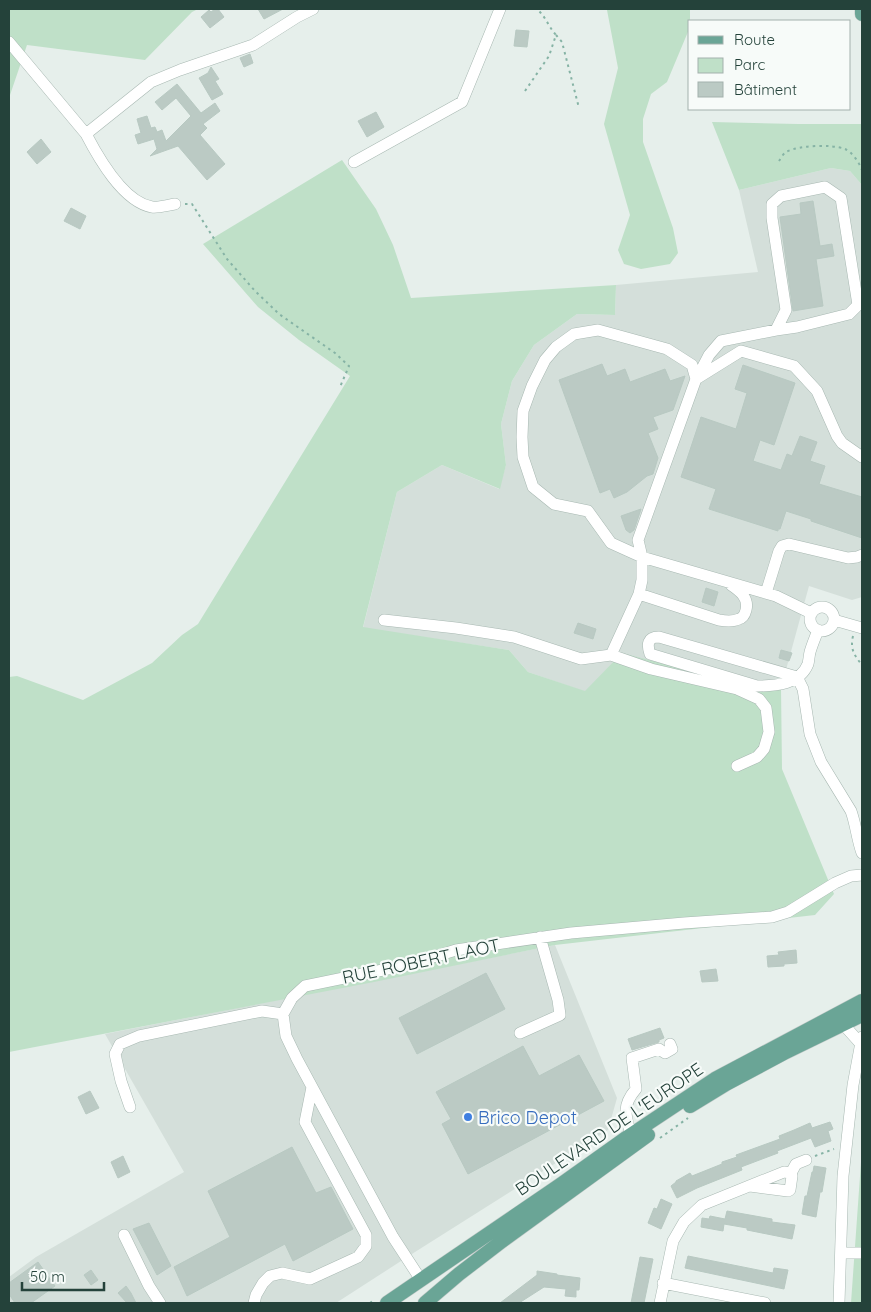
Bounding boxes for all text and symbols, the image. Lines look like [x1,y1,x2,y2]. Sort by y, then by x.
legend [688,20,851,110]
text: Route [734,30,775,49]
text: Parc [734,55,765,74]
text: Bâtiment [734,80,797,99]
street label: RUE ROBERT LAOT [340,933,502,989]
street label: BOULEVARD DE L'EUROPE [511,1057,707,1201]
place label: Brico Depot [478,1106,577,1129]
marker: Brico Depot [462,1111,474,1123]
scale bar [22,1260,105,1292]
text: 50 m [30,1267,65,1286]

